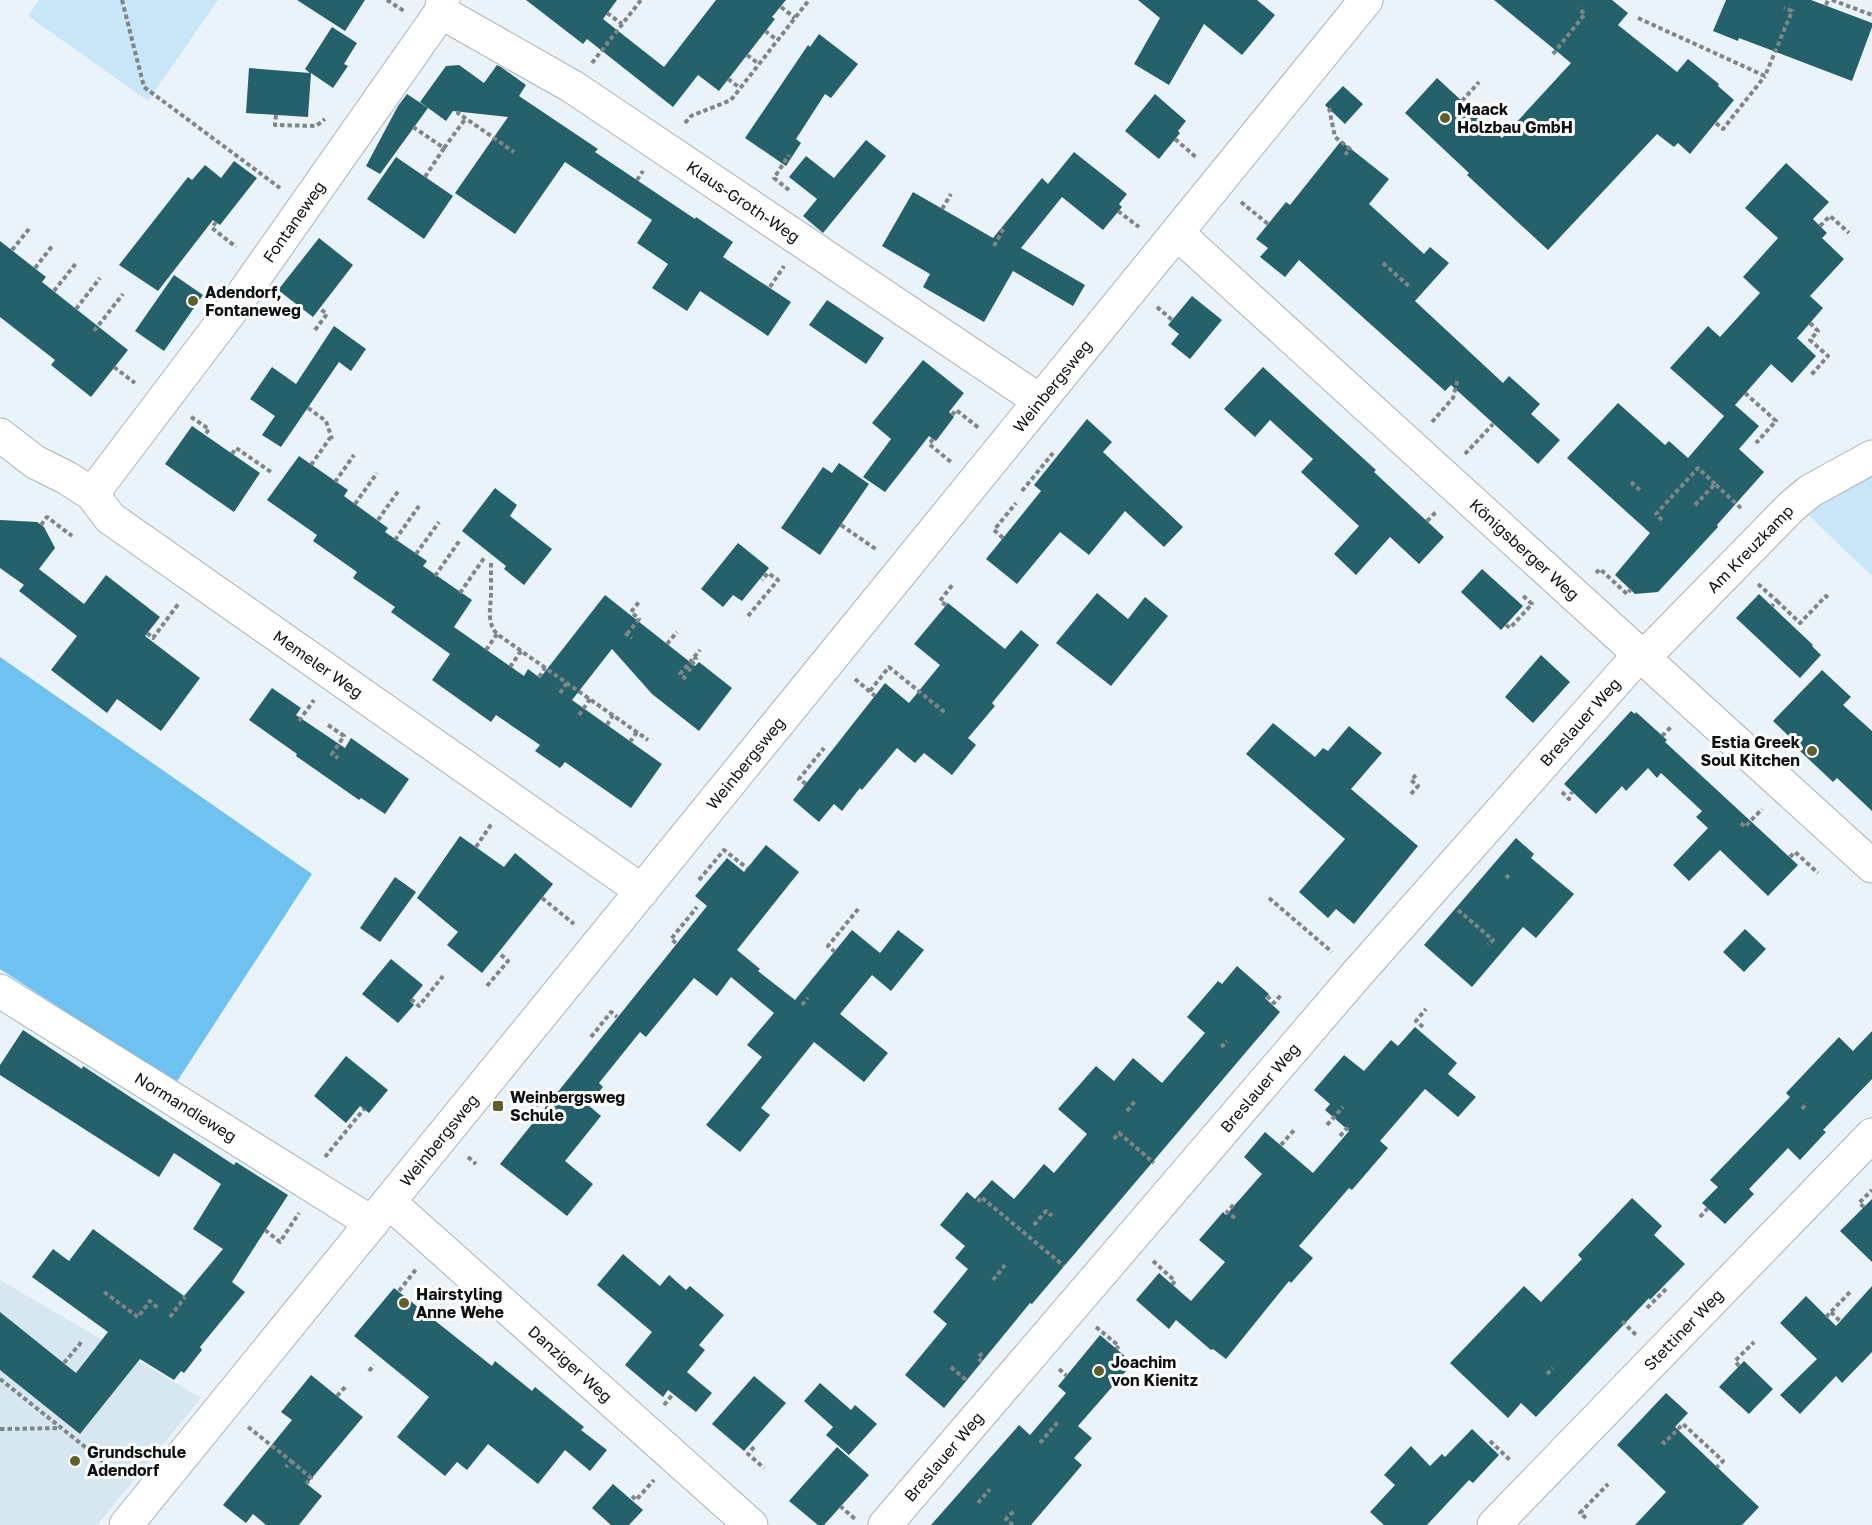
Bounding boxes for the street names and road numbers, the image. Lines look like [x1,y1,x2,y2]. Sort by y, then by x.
street label: Klaus-Groth-Weg [683,156,804,247]
street label: Fontaneweg [258,177,329,266]
street label: Weinbergsweg [1009,336,1096,436]
street label: Königsberger Weg [1466,495,1583,604]
street label: Am Kreuzkamp [1703,501,1798,597]
street label: Memeler Weg [270,626,367,702]
street label: Breslauer Weg [1535,673,1624,770]
street label: Weinbergsweg [702,713,789,813]
street label: Breslauer Weg [1216,1039,1304,1137]
street label: Normandieweg [131,1068,240,1146]
street label: Weinbergsweg [395,1090,483,1191]
street label: Stettiner Weg [1639,1285,1727,1375]
street label: Danziger Weg [524,1321,616,1406]
street label: Breslauer Weg [900,1408,988,1506]

